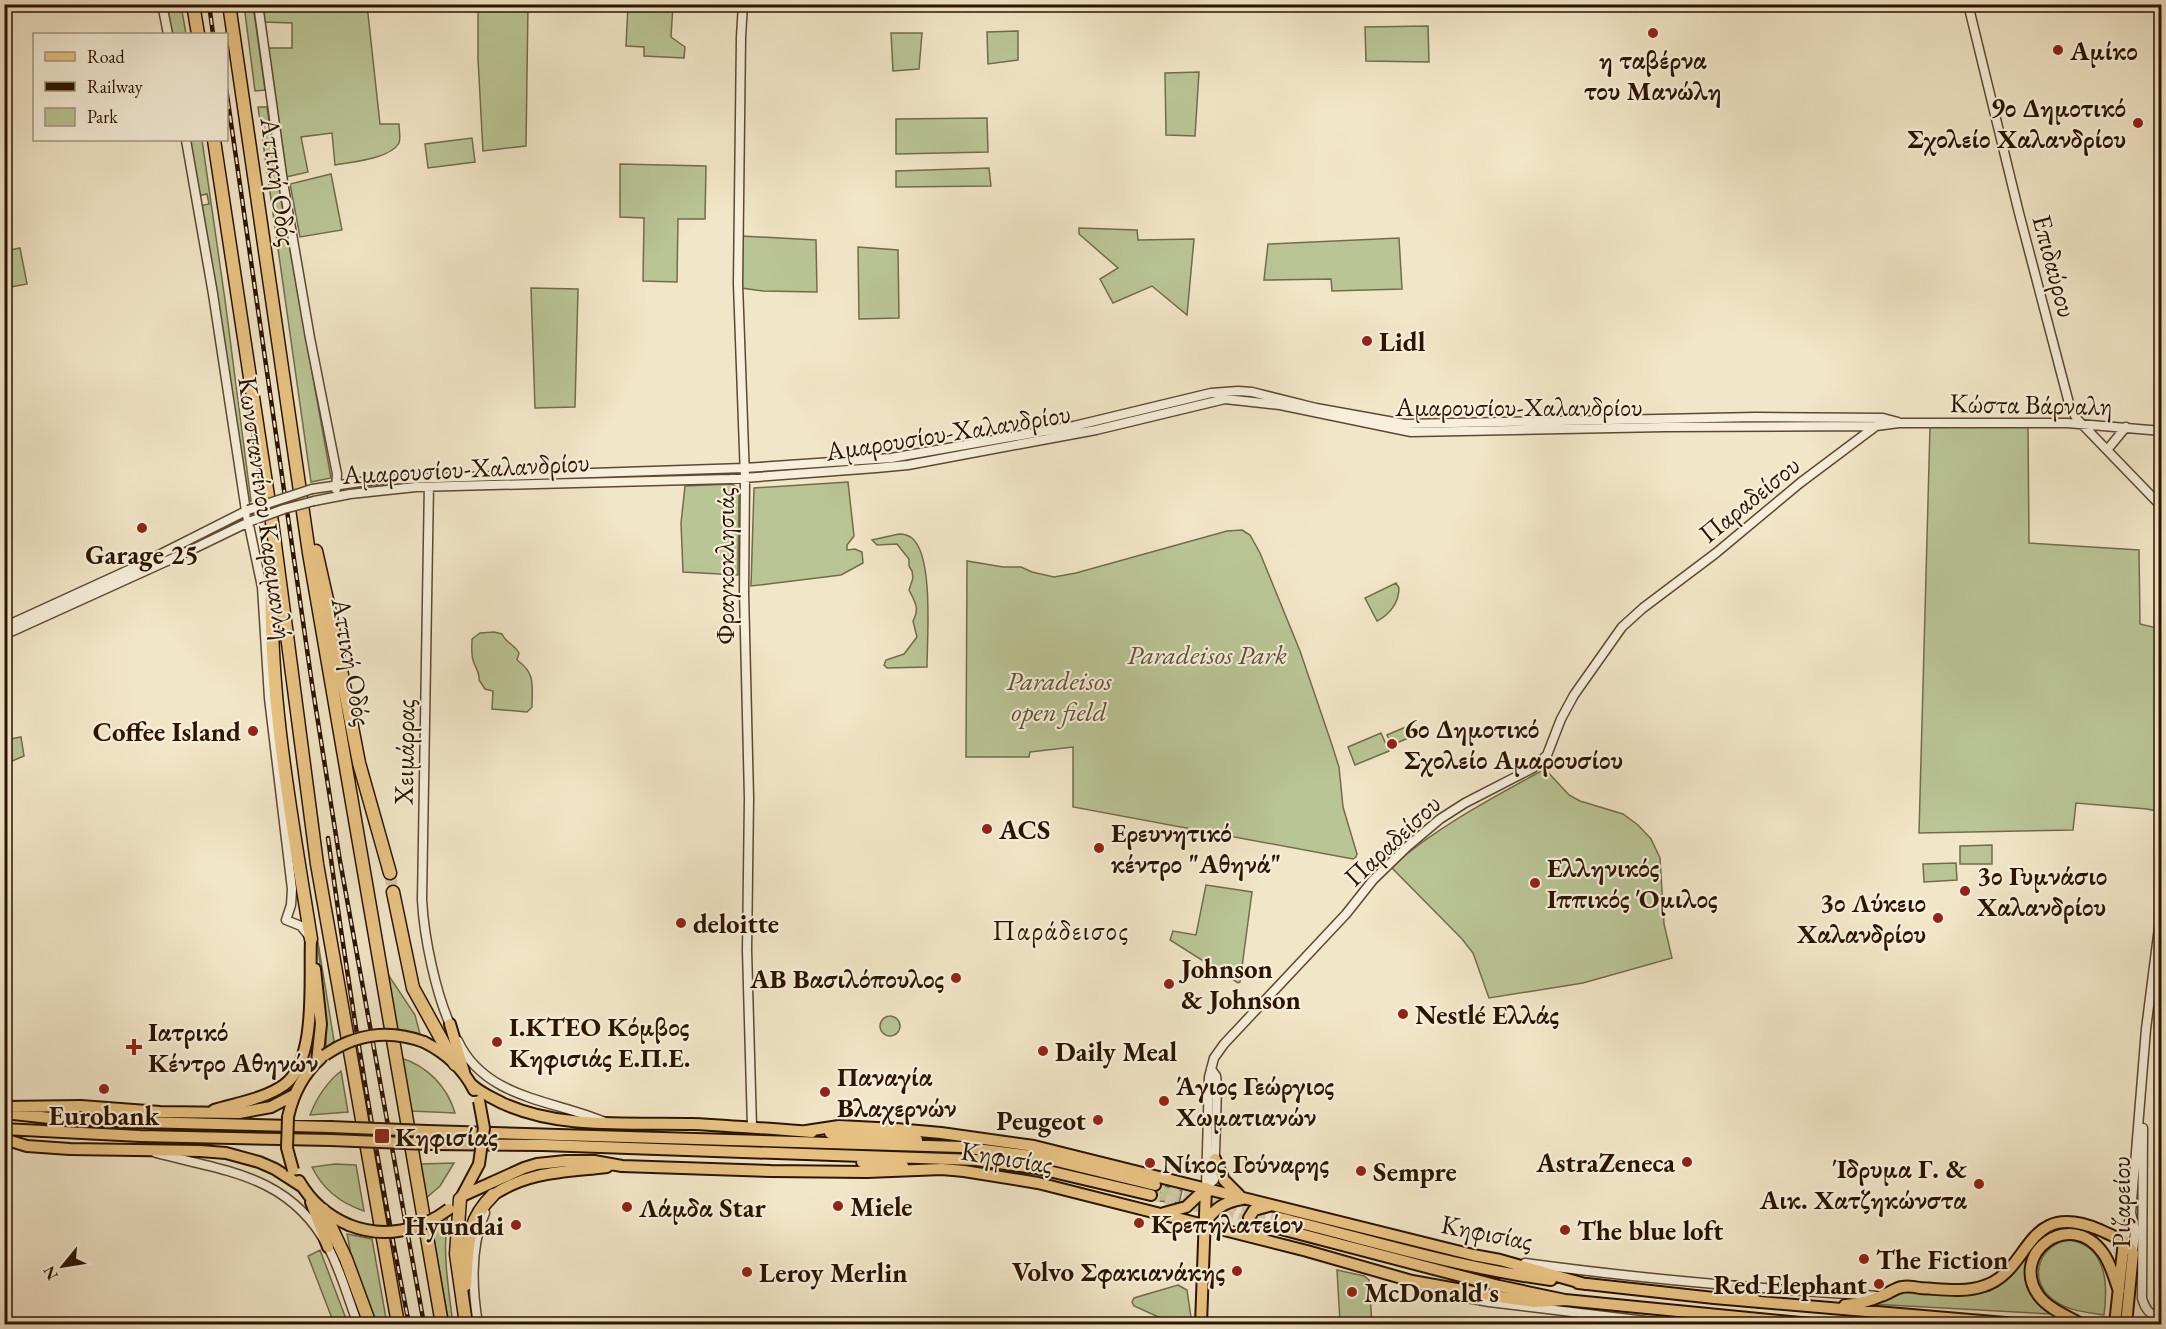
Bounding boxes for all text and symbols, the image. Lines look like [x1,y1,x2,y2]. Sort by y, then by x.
marker: η ταβέρνα του Μανώλη [1646,26,1660,40]
legend [33,33,228,141]
place label: Αμίκο [2069,33,2138,68]
place label: η ταβέρνα του Μανώλη [1584,42,1722,108]
marker: Αμίκο [2051,43,2065,57]
text: Road [87,45,126,68]
text: Railway [87,75,143,98]
place label: 9ο Δημοτικό Σχολείο Χαλανδρίου [1907,90,2126,156]
text: Park [87,105,118,128]
street label: Αττική Οδός [253,114,305,249]
marker: 9ο Δημοτικό Σχολείο Χαλανδρίου [2131,116,2145,130]
street label: Επιδαύρου [2025,211,2085,321]
place label: Lidl [1379,324,1426,359]
marker: Lidl [1360,334,1374,348]
street label: Κωνσταντίνου Καραμανλή [230,374,302,642]
street label: Κώστα Βάρναλη [1949,385,2113,423]
street label: Αμαρουσίου-Χαλανδρίου [1394,389,1643,424]
street label: Αμαρουσίου-Χαλανδρίου [822,395,1073,469]
street label: Αμαρουσίου-Χαλανδρίου [341,444,590,492]
street label: Παραδείσου [1691,448,1807,550]
street label: Φραγκοκλησιάς [707,487,742,645]
marker: Garage 25 [135,521,149,535]
place label: Garage 25 [85,537,199,572]
street label: Αττική Οδός [323,594,380,729]
park label: Paradeisos Park [1127,637,1287,672]
park label: Paradeisos open field [1006,663,1112,729]
street label: Χειμάρρας [386,699,422,806]
place label: 6ο Δημοτικό Σχολείο Αμαρουσίου [1404,711,1623,777]
place label: Coffee Island [93,714,241,749]
marker: Coffee Island [246,724,260,738]
marker: 6ο Δημοτικό Σχολείο Αμαρουσίου [1385,737,1399,751]
street label: Παραδείσου [1336,786,1448,894]
place label: ACS [998,812,1050,847]
place label: Ερευνητικό κέντρο "Αθηνά" [1111,815,1281,881]
marker: ACS [980,822,994,836]
marker: Ερευνητικό κέντρο "Αθηνά" [1092,841,1106,855]
place label: Ελληνικός Ιππικός Όμιλος [1547,850,1718,916]
place label: 3ο Γυμνάσιο Χαλανδρίου [1976,858,2107,924]
marker: Ελληνικός Ιππικός Όμιλος [1528,876,1542,890]
marker: 3ο Γυμνάσιο Χαλανδρίου [1958,884,1972,898]
place label: 3ο Λύκειο Χαλανδρίου [1796,885,1926,951]
place label: deloitte [693,906,779,941]
marker: 3ο Λύκειο Χαλανδρίου [1931,911,1945,925]
district label: Παράδεισος [992,912,1130,948]
marker: deloitte [674,916,688,930]
place label: Johnson & Johnson [1178,951,1301,1017]
place label: ΑΒ Βασιλόπουλος [749,961,944,996]
marker: ΑΒ Βασιλόπουλος [949,971,963,985]
marker: Johnson & Johnson [1162,977,1176,991]
place label: Nestlé Ελλάς [1415,997,1560,1032]
marker: Nestlé Ελλάς [1396,1007,1410,1021]
place label: Ι.ΚΤΕΟ Κόμβος Κηφισιάς Ε.Π.Ε. [509,1009,690,1075]
place label: Ιατρικό Κέντρο Αθηνών [148,1014,318,1080]
place label: Daily Meal [1055,1034,1178,1069]
marker: Ι.ΚΤΕΟ Κόμβος Κηφισιάς Ε.Π.Ε. [490,1035,504,1049]
marker: Ιατρικό Κέντρο Αθηνών [125,1038,143,1056]
marker: Daily Meal [1036,1044,1050,1058]
place label: Παναγία Βλαχερνών [837,1059,957,1125]
place label: Άγιος Γεώργιος Χωματιανών [1175,1068,1335,1134]
marker: Eurobank [97,1082,111,1096]
marker: Παναγία Βλαχερνών [818,1085,832,1099]
marker: Άγιος Γεώργιος Χωματιανών [1157,1094,1171,1108]
place label: Eurobank [49,1098,161,1133]
place label: Peugeot [996,1103,1086,1138]
marker: Peugeot [1091,1113,1105,1127]
place label: Κηφισίας [395,1119,498,1154]
marker: Κηφισίας [373,1127,391,1145]
street label: Κηφισίας [959,1132,1055,1182]
place label: AstraZeneca [1535,1145,1675,1180]
place label: Νίκος Γούναρης [1162,1146,1329,1181]
place label: Ίδρυμα Γ. & Αικ. Χατζηκώνστα [1759,1151,1967,1217]
place label: Sempre [1373,1154,1457,1189]
marker: AstraZeneca [1680,1155,1694,1169]
marker: Νίκος Γούναρης [1143,1156,1157,1170]
street label: Ριζαρείου [2103,1156,2138,1248]
marker: Sempre [1354,1164,1368,1178]
marker: Ίδρυμα Γ. & Αικ. Χατζηκώνστα [1972,1177,1986,1191]
place label: Miele [850,1189,913,1224]
place label: Λάμδα Star [638,1190,767,1225]
marker: Miele [831,1199,845,1213]
marker: Λάμδα Star [620,1200,634,1214]
place label: Κρεπηλατείον [1151,1206,1303,1241]
street label: Κηφισίας [1438,1206,1536,1258]
place label: Hyundai [405,1208,504,1243]
place label: The blue loft [1577,1213,1723,1248]
marker: Κρεπηλατείον [1132,1216,1146,1230]
marker: Hyundai [509,1218,523,1232]
marker: The blue loft [1558,1223,1572,1237]
north arrow [33,1236,93,1296]
place label: The Fiction [1876,1242,2008,1277]
marker: The Fiction [1857,1252,1871,1266]
place label: Volvo Σφακιανάκης [1012,1254,1225,1289]
place label: Leroy Merlin [759,1255,907,1290]
text: N [38,1262,63,1284]
marker: Volvo Σφακιανάκης [1230,1264,1244,1278]
marker: Leroy Merlin [740,1265,754,1279]
place label: Red Elephant [1714,1267,1867,1302]
place label: McDonald's [1364,1275,1499,1310]
marker: Red Elephant [1872,1277,1886,1291]
marker: McDonald's [1345,1285,1359,1299]

